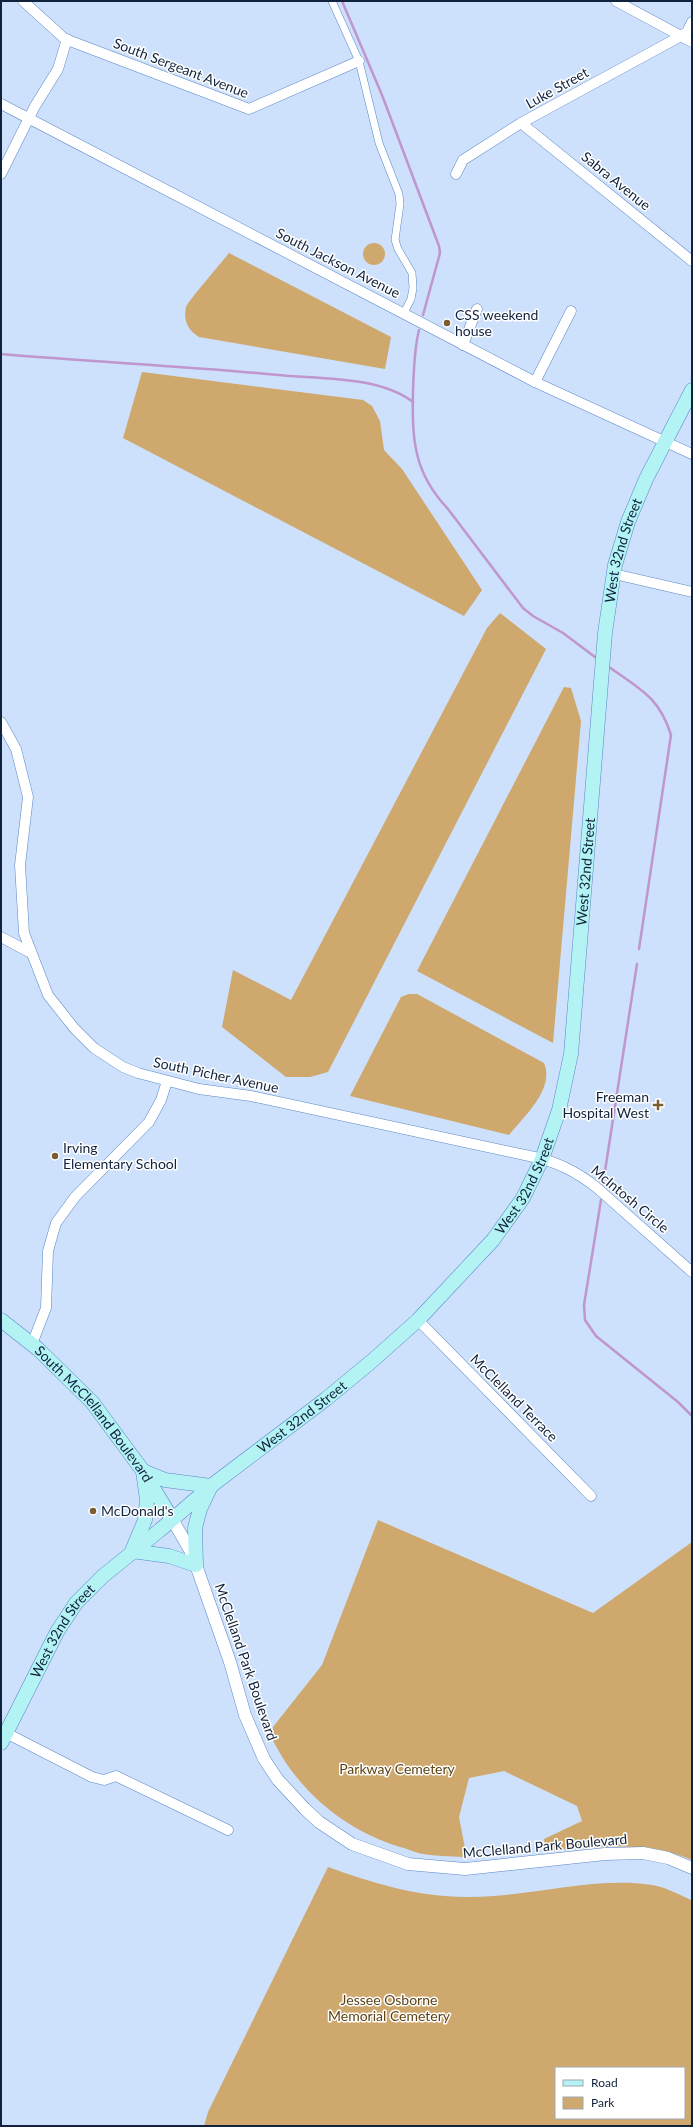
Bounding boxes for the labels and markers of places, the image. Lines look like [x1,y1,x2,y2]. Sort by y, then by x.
place label: CSS weekend house [455,306,538,339]
marker: CSS weekend house [442,318,452,328]
place label: Freeman Hospital West [562,1088,649,1121]
marker: Freeman Hospital West [652,1099,664,1111]
place label: Irving Elementary School [63,1139,177,1172]
marker: Irving Elementary School [50,1151,60,1161]
place label: McDonald's [101,1502,174,1519]
marker: McDonald's [88,1506,98,1516]

